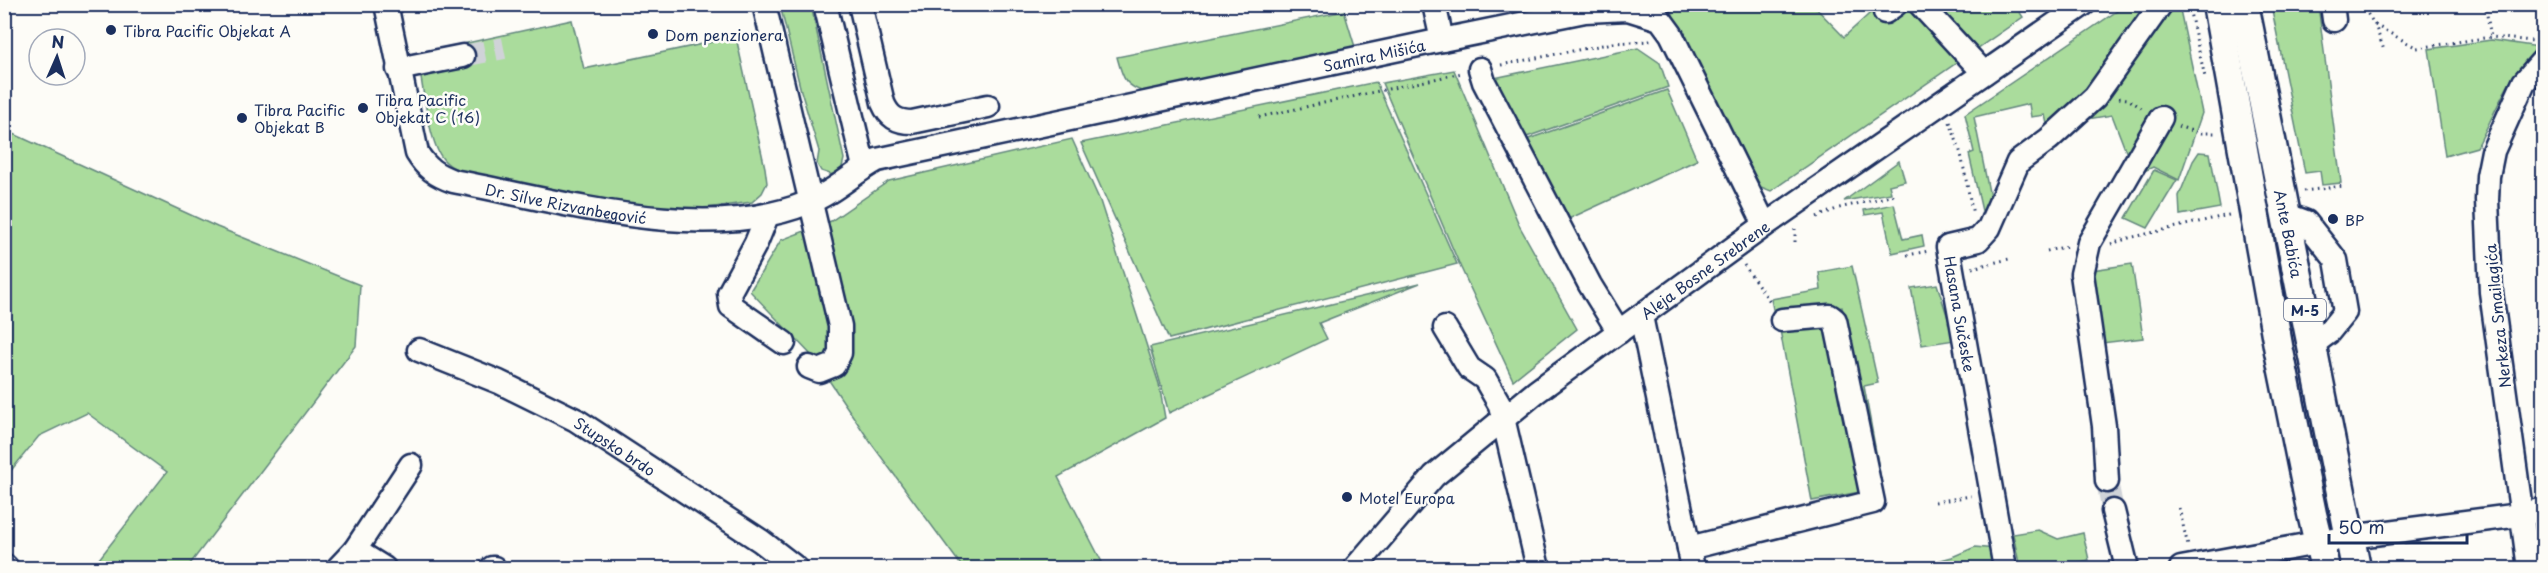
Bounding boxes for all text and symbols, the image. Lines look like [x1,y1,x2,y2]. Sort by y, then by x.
place label: Tibra Pacific Objekat A [123,19,291,42]
marker: Tibra Pacific Objekat A [104,23,118,37]
place label: Dom penzionera [665,23,784,46]
north arrow [27,27,87,87]
marker: Dom penzionera [646,27,660,41]
text: N [51,29,65,53]
street label: Samira Mišića [1321,32,1428,76]
place label: Tibra Pacific Objekat C (16) [375,88,480,128]
place label: Tibra Pacific Objekat B [254,98,345,138]
marker: Tibra Pacific Objekat C (16) [356,101,370,115]
marker: Tibra Pacific Objekat B [235,111,249,125]
street label: Dr. Silve Rizvanbegović [483,176,648,229]
street label: Ante Babića [2270,187,2310,280]
place label: BP [2345,208,2364,231]
marker: BP [2326,212,2340,226]
street label: Aleja Bosne Srebrene [1635,214,1774,324]
street label: Nerkeza Smailagića [2478,243,2516,389]
street label: Hasana Sučeske [1938,254,1982,374]
road number: M-5 [2284,299,2326,321]
street label: Stupsko brdo [570,411,661,481]
place label: Motel Europa [1359,486,1455,509]
marker: Motel Europa [1340,490,1354,504]
scale bar [2329,507,2467,545]
text: 50 m [2338,513,2385,540]

